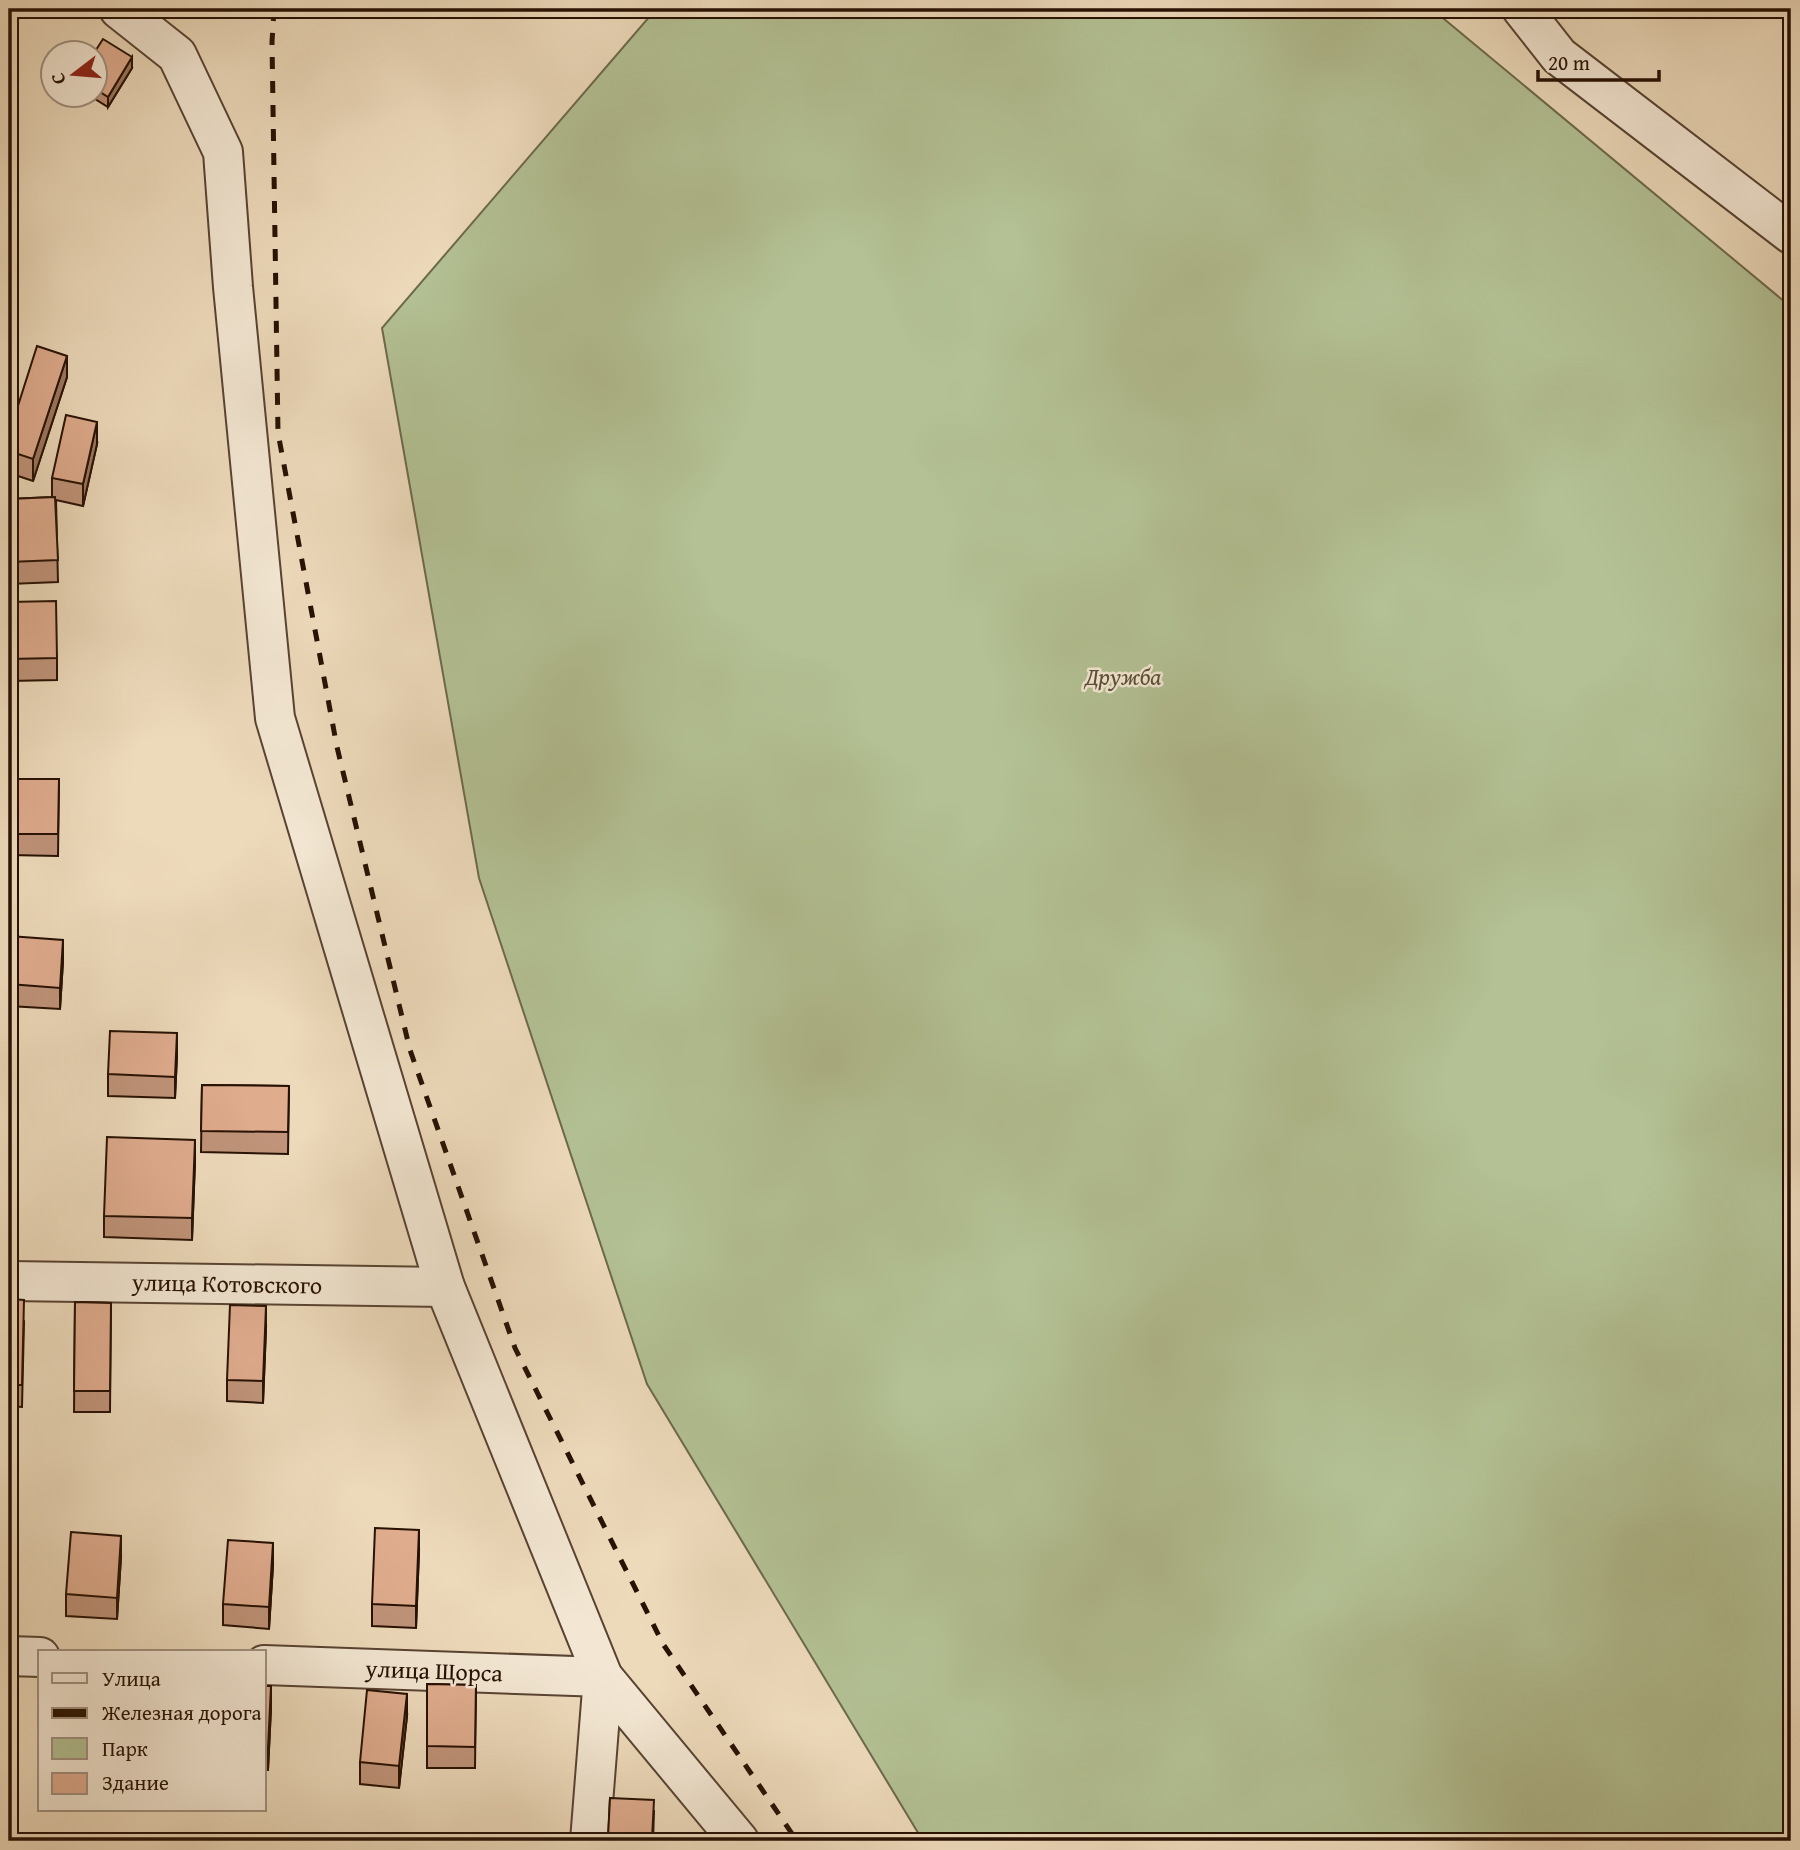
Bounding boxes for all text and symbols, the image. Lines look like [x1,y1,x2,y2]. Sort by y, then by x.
north arrow [38,38,108,108]
scale bar [1538,38,1658,82]
text: 20 m [1548,47,1590,78]
text: С [43,69,73,88]
park label: Дружба [1083,659,1161,694]
street label: улица Котовского [130,1264,323,1303]
legend [38,1650,266,1812]
street label: улица Щорса [364,1651,504,1690]
text: Улица [102,1663,161,1694]
text: Железная дорога [101,1697,262,1728]
text: Парк [102,1733,148,1764]
text: Здание [102,1767,169,1798]

